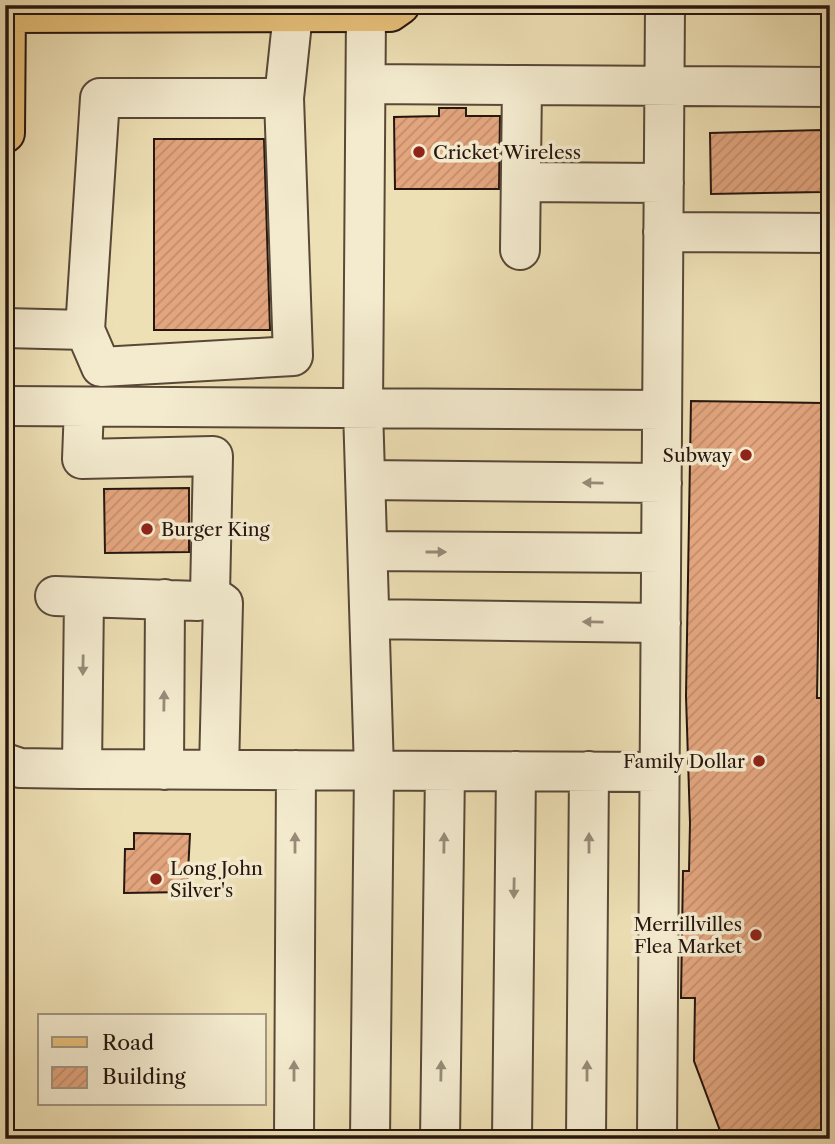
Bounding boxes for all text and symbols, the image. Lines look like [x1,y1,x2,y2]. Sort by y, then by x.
place label: Cricket Wireless [433,141,581,164]
marker: Cricket Wireless [411,144,427,160]
place label: Subway [663,444,732,467]
marker: Subway [738,447,754,463]
one-way arrow [582,477,604,488]
place label: Burger King [161,518,271,541]
marker: Burger King [139,521,155,537]
one-way arrow [425,546,447,558]
one-way arrow [581,617,603,628]
one-way arrow [77,654,89,676]
one-way arrow [158,690,170,712]
place label: Family Dollar [623,750,745,773]
marker: Family Dollar [751,753,767,769]
one-way arrow [289,832,301,854]
one-way arrow [438,832,450,854]
one-way arrow [583,832,594,854]
place label: Long John Silver's [170,857,263,902]
marker: Long John Silver's [148,871,164,887]
one-way arrow [509,878,520,900]
place label: Merrillvilles Flea Market [633,913,742,958]
marker: Merrillvilles Flea Market [748,927,764,943]
legend [38,1014,266,1106]
text: Road [102,1030,154,1055]
one-way arrow [288,1059,300,1081]
one-way arrow [435,1059,447,1081]
one-way arrow [581,1059,593,1081]
text: Building [102,1064,187,1089]

